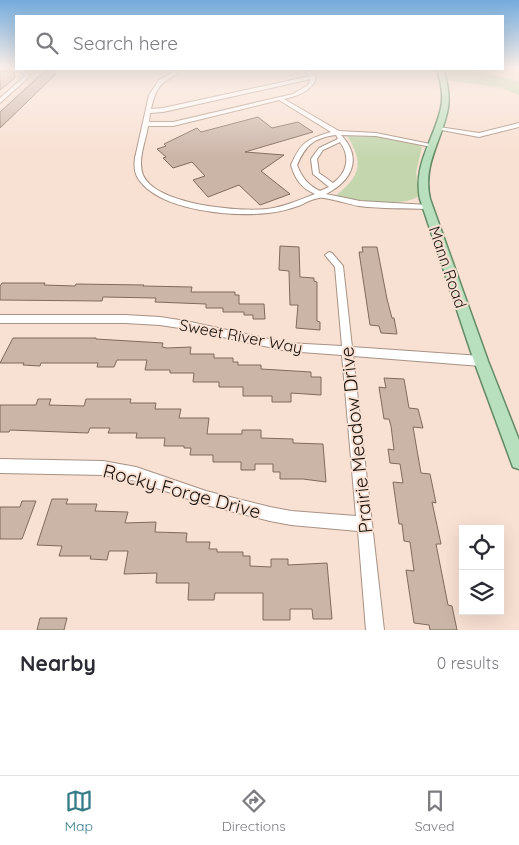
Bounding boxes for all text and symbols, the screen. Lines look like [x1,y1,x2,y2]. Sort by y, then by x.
search box [15,15,504,70]
icon: search [33,29,61,57]
text: Search here [73,31,178,55]
street label: Mann Road [425,223,471,311]
street label: Sweet River Way [178,314,304,358]
street label: Prairie Meadow Drive [334,345,378,535]
street label: Rocky Forge Drive [101,458,263,524]
map controls [459,525,504,615]
button: locate [459,525,504,570]
button: layers [459,570,504,615]
text: Nearby [20,650,96,676]
text: 0 results [437,653,499,673]
tab: Map [64,787,93,835]
tab: Directions [222,787,286,835]
tab: Saved [415,787,455,835]

